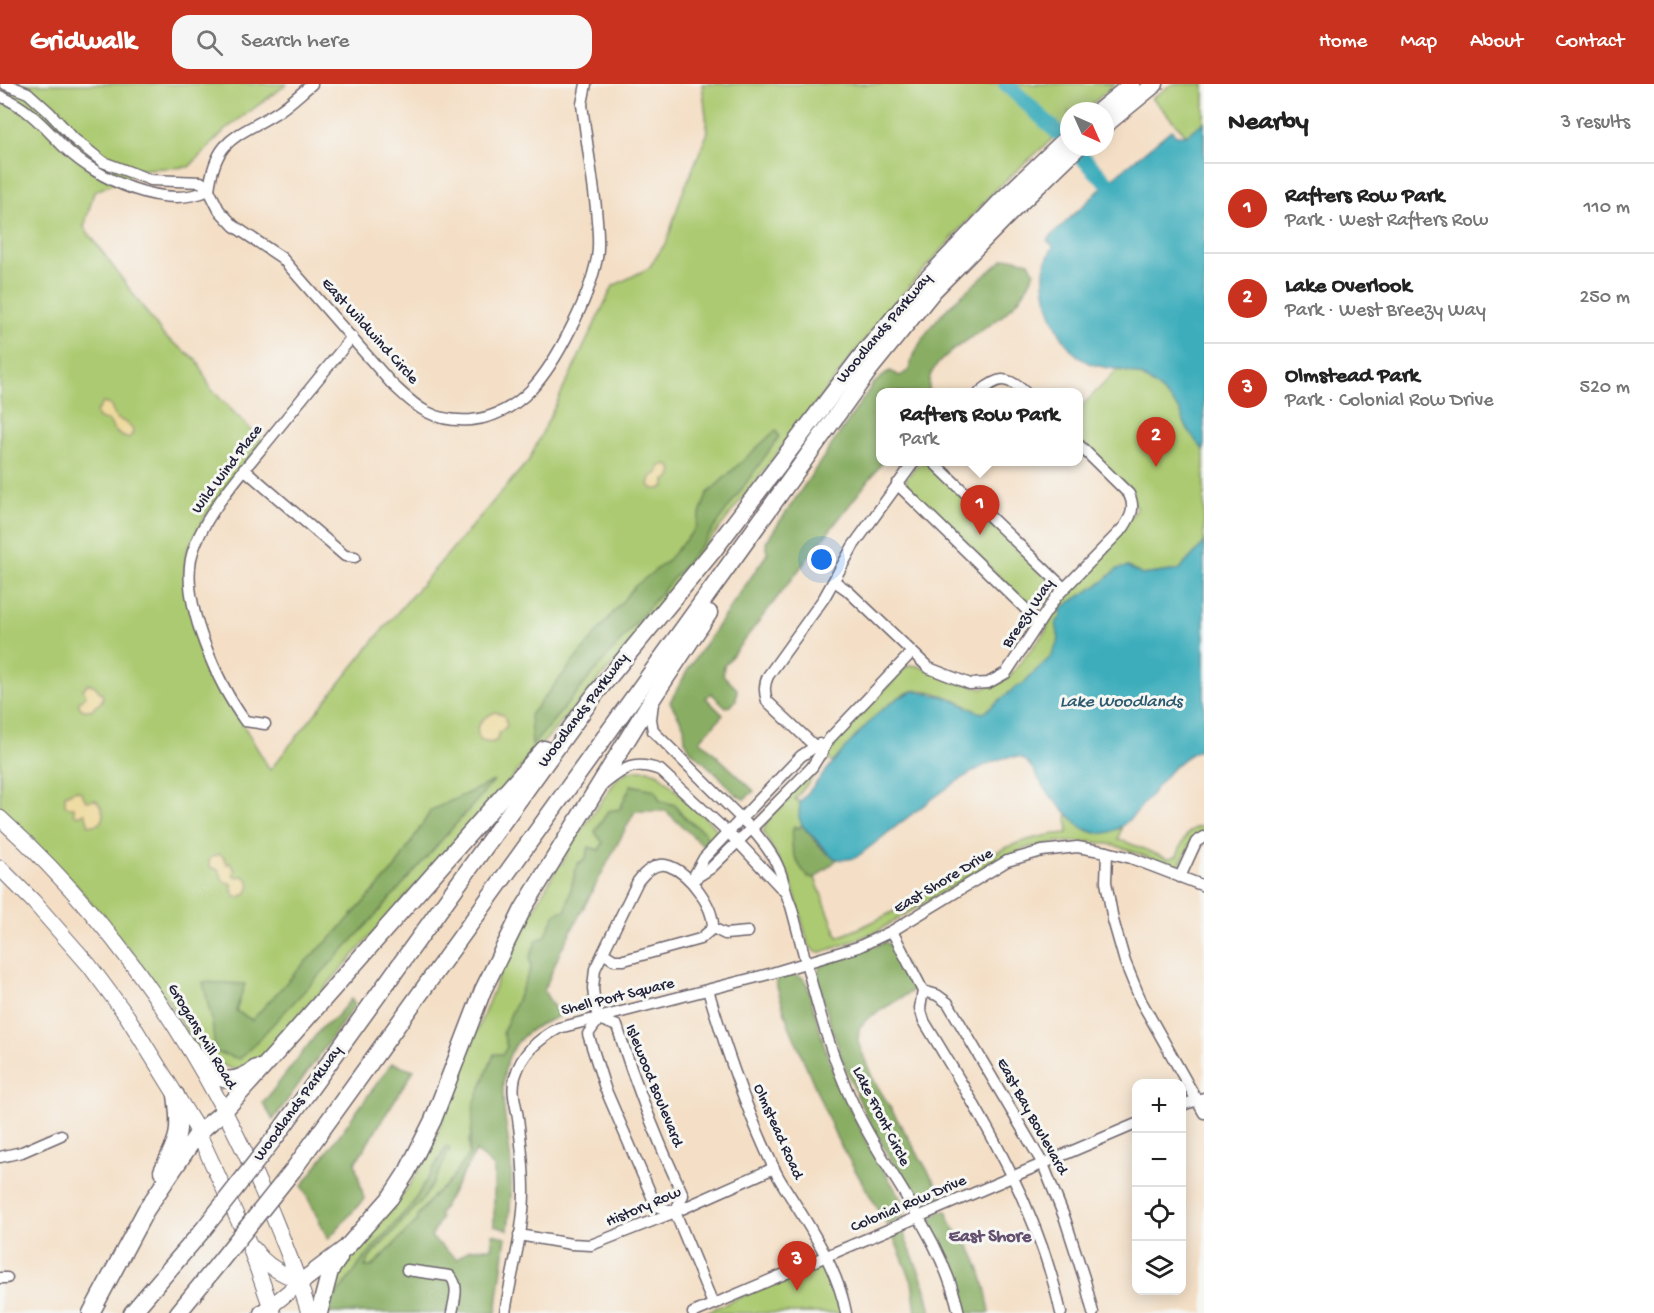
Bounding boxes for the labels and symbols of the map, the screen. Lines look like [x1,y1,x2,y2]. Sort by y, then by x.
north arrow [1060,102,1114,156]
street label: Woodlands Parkway [833,270,937,388]
street label: East Wildwind Circle [316,275,422,390]
pin: 2 [1136,418,1176,467]
street label: Wild Wind Place [188,421,268,518]
pin: 1 [960,486,1000,535]
your location [807,545,836,574]
street label: Breezy Way [998,576,1059,653]
street label: Woodlands Parkway [535,650,633,772]
water label: Lake Woodlands [1060,692,1185,713]
street label: East Shore Drive [891,845,998,919]
street label: Shell Port Square [560,975,677,1021]
street label: Grogans Mill Road [162,981,241,1095]
street label: Islewood Boulevard [620,1022,687,1152]
street label: Woodlands Parkway [251,1042,347,1166]
street label: East Bay Boulevard [991,1055,1072,1180]
street label: Lake Front Circle [847,1064,914,1171]
street label: Olmstead Road [748,1081,807,1184]
street label: Colonial Row Drive [848,1172,970,1238]
street label: History Row [604,1183,685,1232]
district label: East Shore [949,1227,1032,1248]
pin: 3 [778,1242,816,1291]

